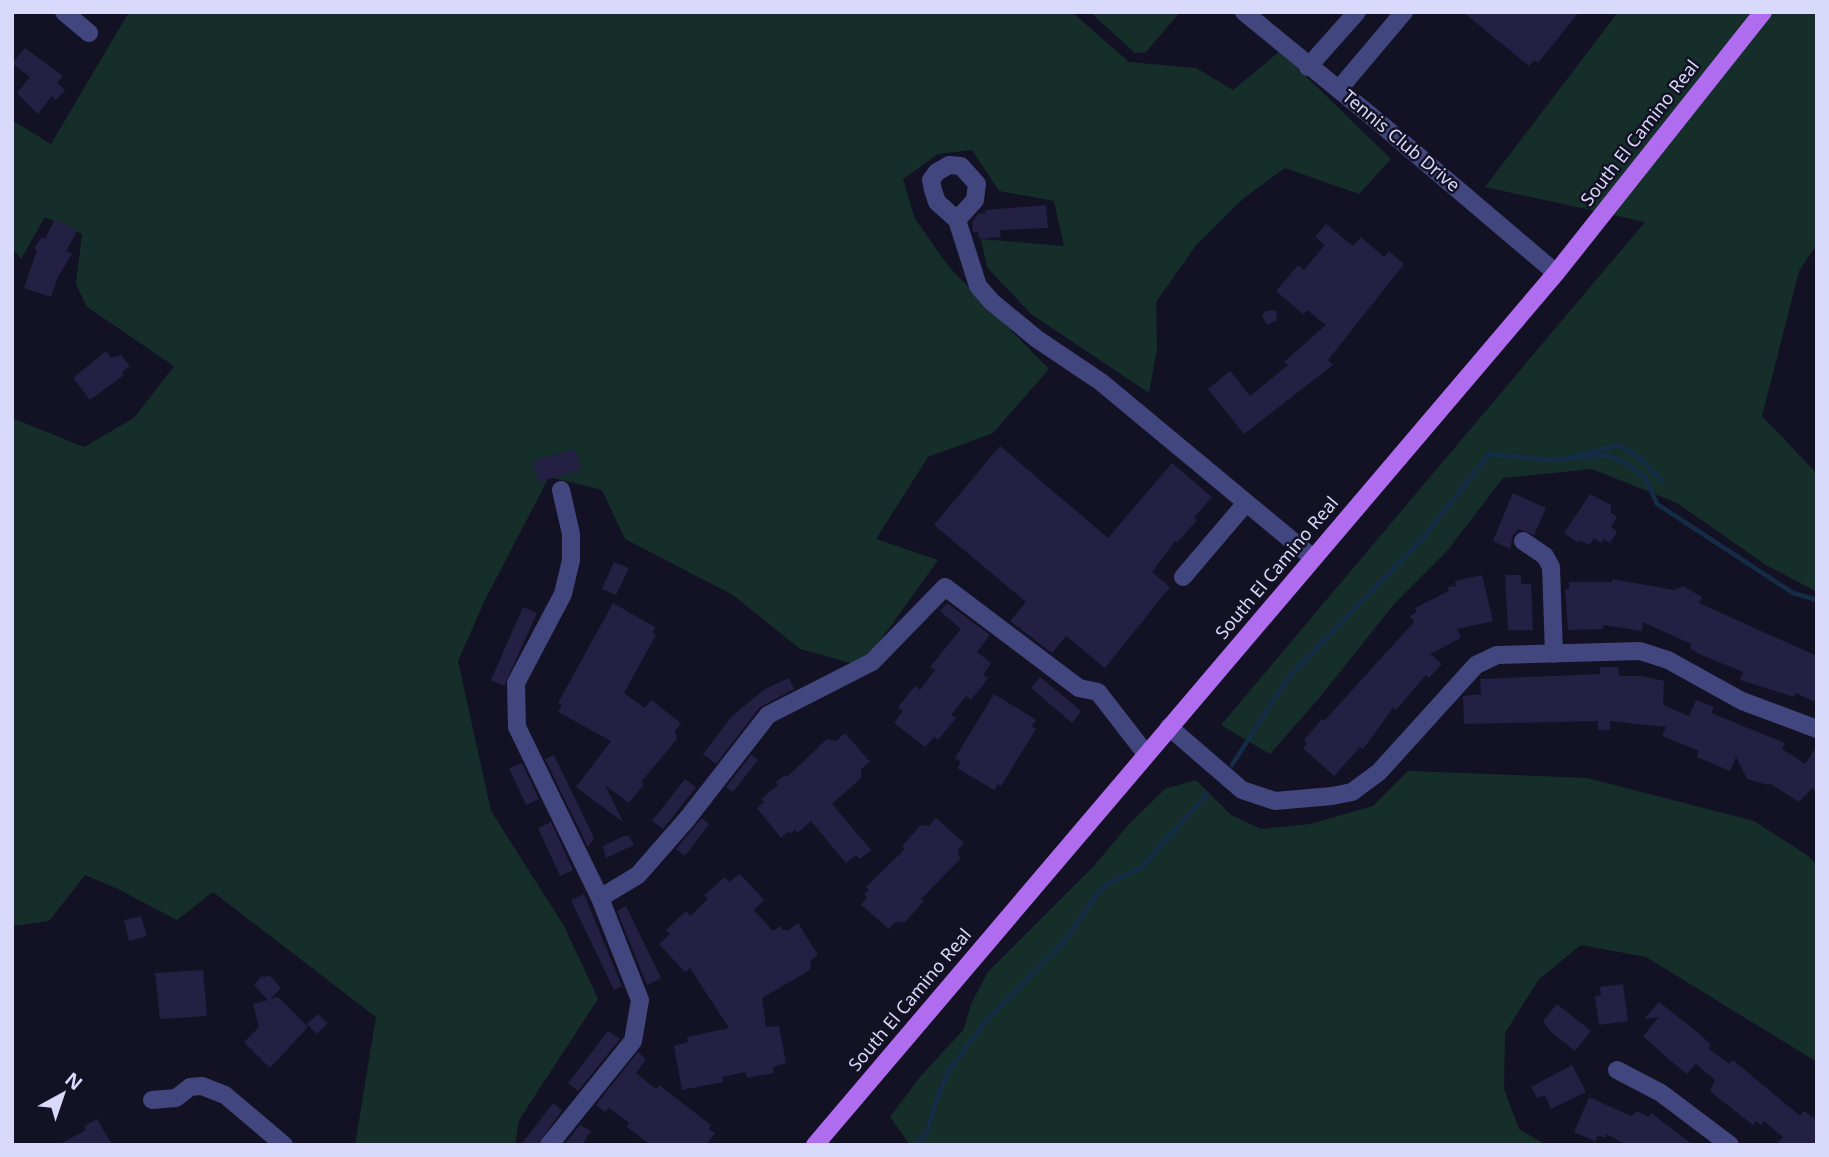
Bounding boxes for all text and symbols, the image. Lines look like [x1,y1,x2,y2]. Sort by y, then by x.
street label: South El Camino Real [1575,54,1704,210]
street label: Tennis Club Drive [1338,84,1465,197]
street label: South El Camino Real [1209,491,1343,644]
street label: South El Camino Real [842,923,976,1076]
north arrow [28,1059,98,1129]
text: N [60,1066,88,1096]

